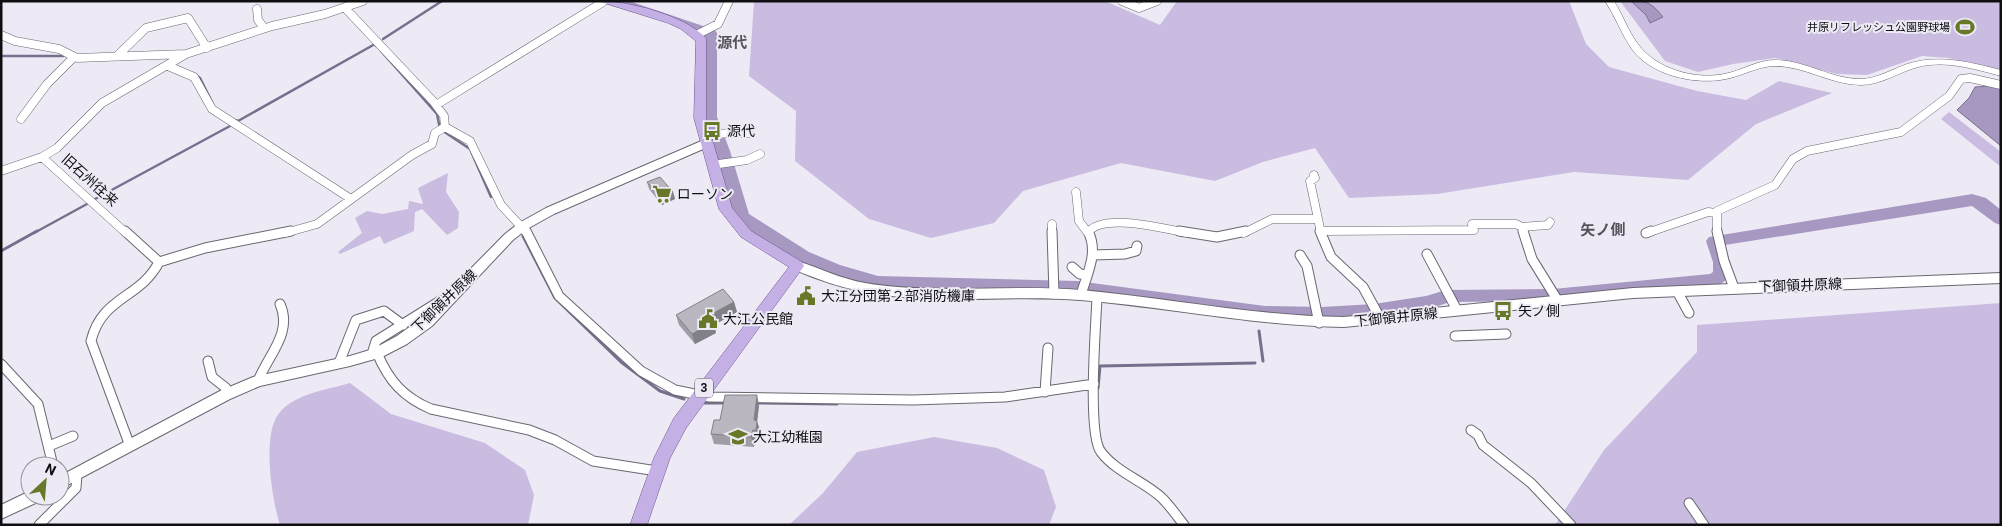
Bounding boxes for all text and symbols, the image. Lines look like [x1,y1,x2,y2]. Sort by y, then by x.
sports icon: 井原リフレッシュ公園野球場 [1954,16,1976,38]
place label: 井原リフレッシュ公園野球場 [1807,21,1950,34]
district label: 源代 [717,34,747,52]
bus stop icon: 源代 [701,120,723,142]
place label: 源代 [727,123,755,139]
street label: 旧石州往来 [59,151,121,209]
supermarket icon: ローソン [651,183,673,205]
place label: ローソン [677,186,733,202]
district label: 矢ノ側 [1580,221,1626,239]
street label: 下御領井原線 [408,266,480,336]
street label: 下御領井原線 [1758,276,1842,294]
public building icon: 大江分団第２部消防機庫 [795,285,817,307]
place label: 大江分団第２部消防機庫 [821,288,975,304]
bus stop icon: 矢ノ側 [1492,300,1514,322]
place label: 矢ノ側 [1518,303,1560,319]
street label: 下御領井原線 [1353,305,1439,329]
public building icon: 大江公民館 [697,308,719,330]
place label: 大江公民館 [723,311,793,327]
road number: 3 [695,378,713,398]
school or university icon: 大江幼稚園 [727,426,749,448]
place label: 大江幼稚園 [753,429,823,445]
north arrow [20,456,70,506]
text: N [43,460,59,479]

